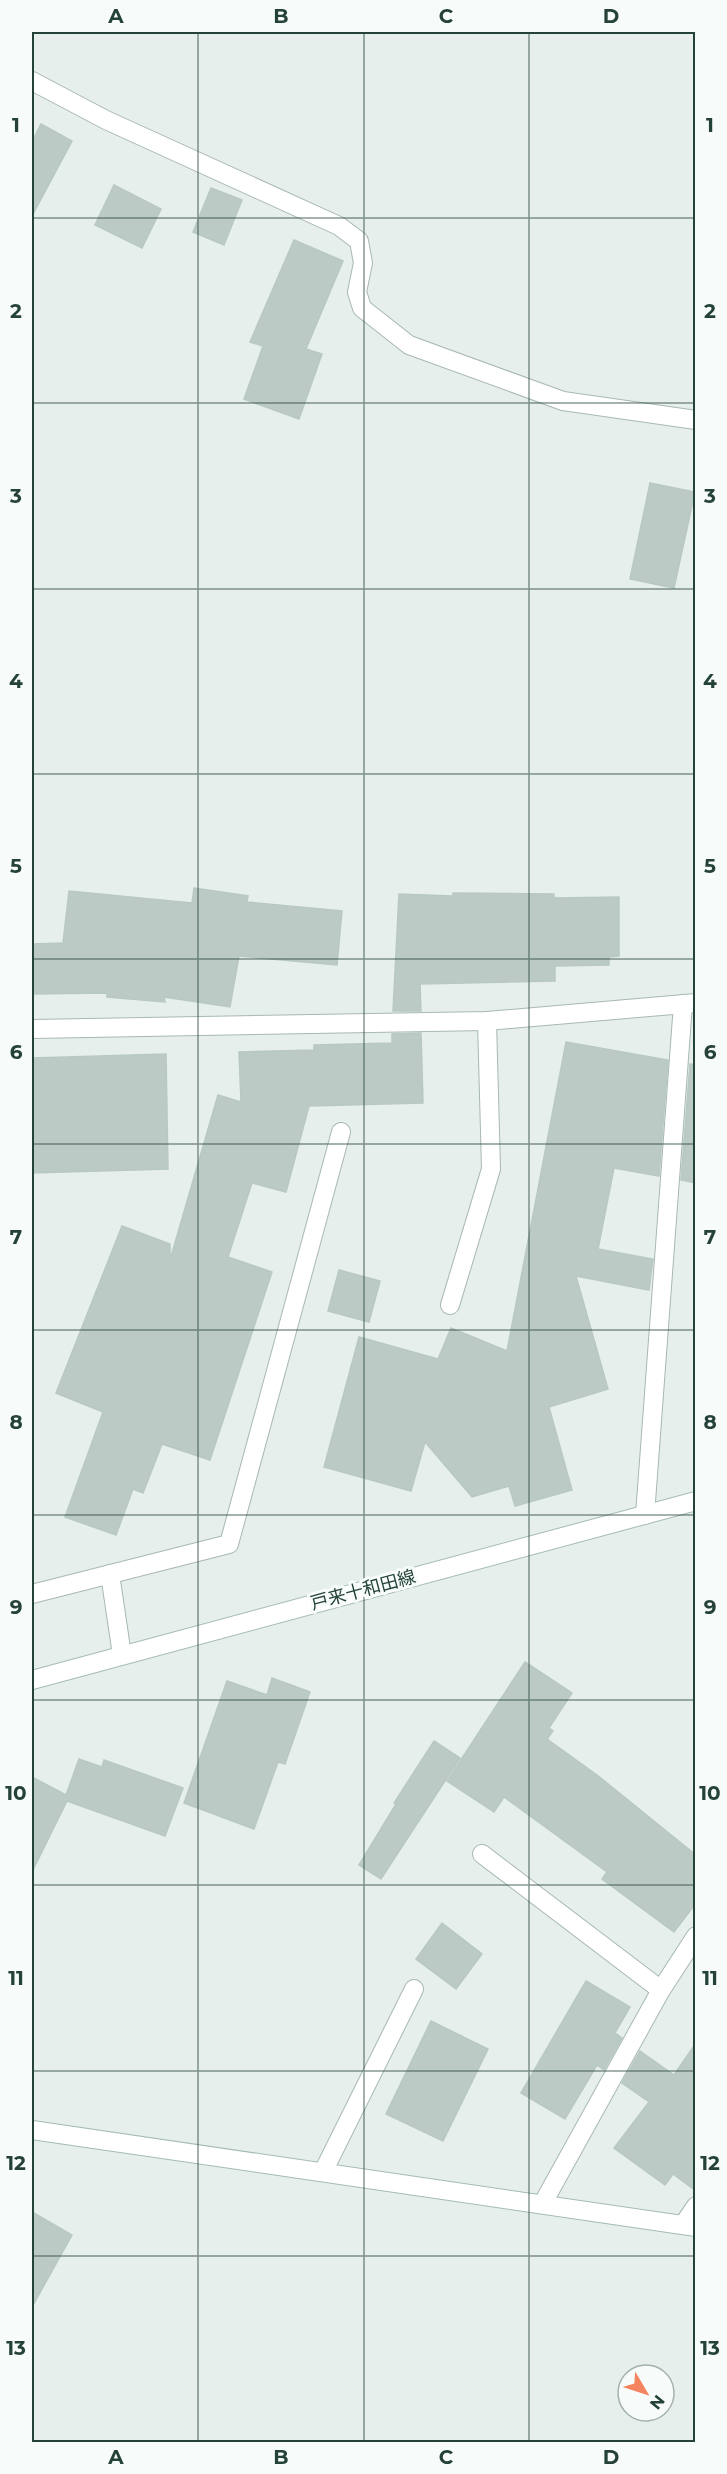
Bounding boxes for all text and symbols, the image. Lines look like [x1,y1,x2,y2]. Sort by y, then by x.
text: A [107,4,124,28]
text: B [273,4,289,28]
text: C [439,4,454,28]
text: D [603,4,619,28]
text: 1 [12,113,20,137]
text: 1 [706,113,714,137]
text: 2 [10,299,22,323]
text: 2 [704,299,716,323]
text: 3 [9,484,22,508]
text: 3 [703,484,716,508]
text: 4 [9,669,23,693]
text: 4 [703,669,717,693]
text: 5 [10,854,22,878]
text: 5 [704,854,716,878]
text: 6 [10,1040,23,1064]
text: 6 [704,1040,717,1064]
text: 7 [10,1225,22,1249]
text: 7 [704,1225,716,1249]
text: 8 [9,1410,23,1434]
text: 8 [703,1410,717,1434]
street label: 戸来十和田線 [308,1565,418,1615]
text: 9 [10,1595,22,1619]
text: 9 [704,1595,716,1619]
text: 10 [5,1781,27,1805]
text: 10 [699,1781,721,1805]
text: 11 [8,1966,24,1990]
text: 11 [702,1966,718,1990]
text: 12 [6,2151,26,2175]
text: 12 [700,2151,720,2175]
text: 13 [6,2336,26,2360]
text: 13 [700,2336,720,2360]
north arrow [616,2363,676,2423]
text: N [646,2391,669,2413]
text: A [107,2445,124,2469]
text: B [273,2445,289,2469]
text: C [439,2445,454,2469]
text: D [603,2445,619,2469]

